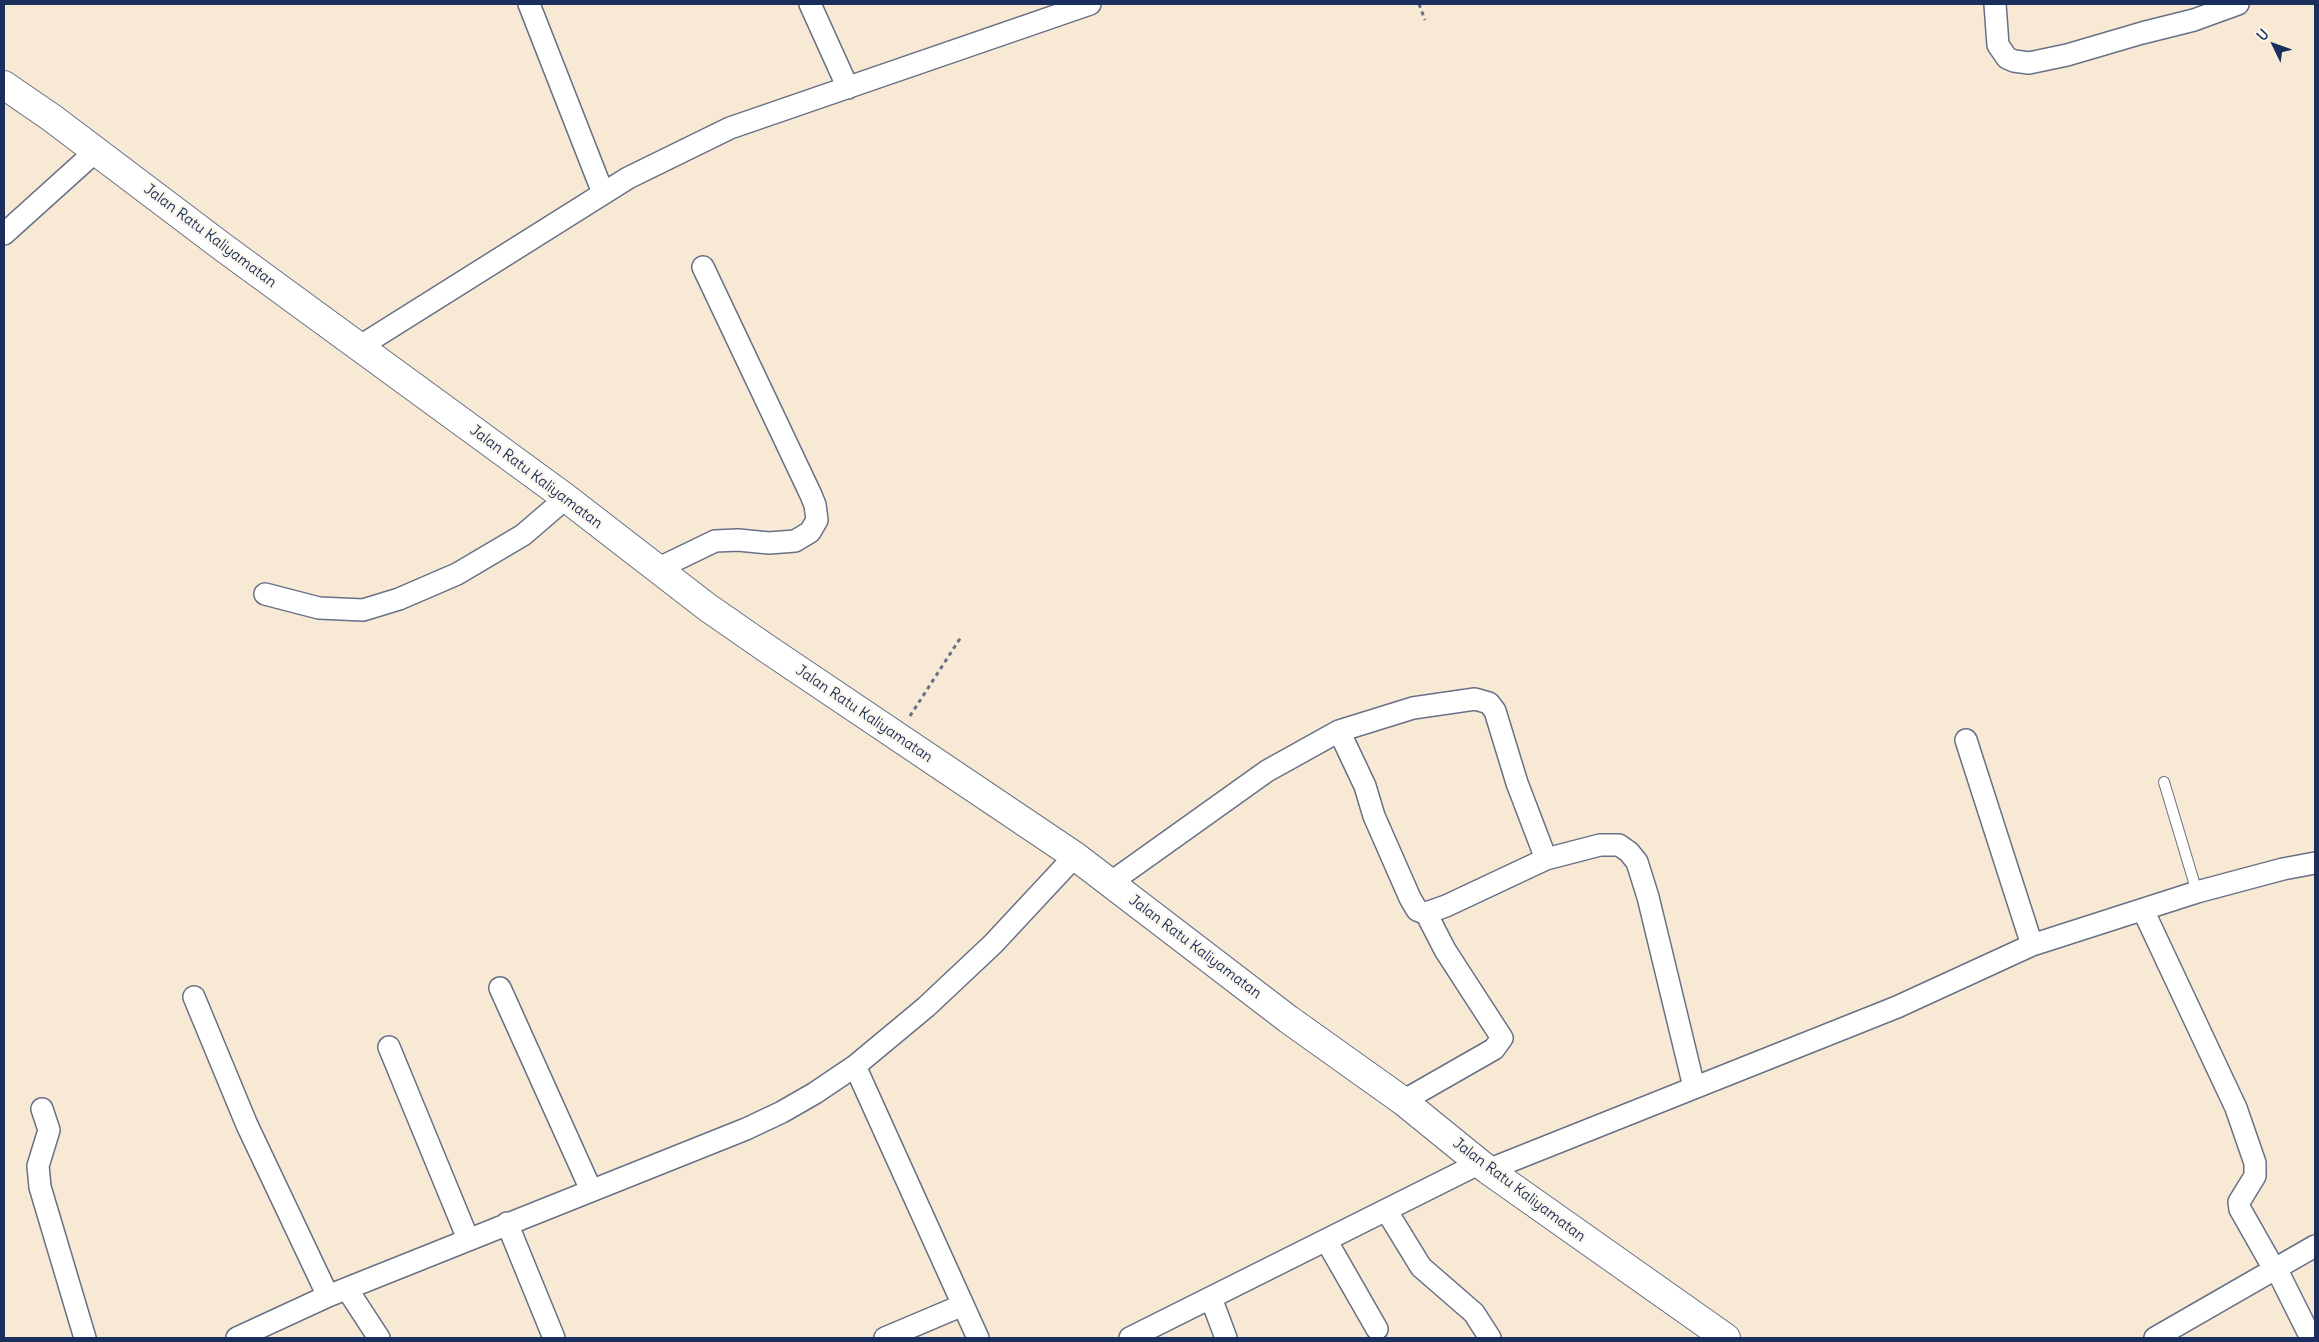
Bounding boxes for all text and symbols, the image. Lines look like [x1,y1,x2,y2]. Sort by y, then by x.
north arrow [2249,20,2299,70]
text: U [2253,25,2273,45]
street label: Jalan Ratu Kaliyamatan [140,180,280,292]
street label: Jalan Ratu Kaliyamatan [466,421,606,533]
street label: Jalan Ratu Kaliyamatan [792,661,936,767]
street label: Jalan Ratu Kaliyamatan [1125,891,1265,1003]
street label: Jalan Ratu Kaliyamatan [1449,1134,1589,1246]

